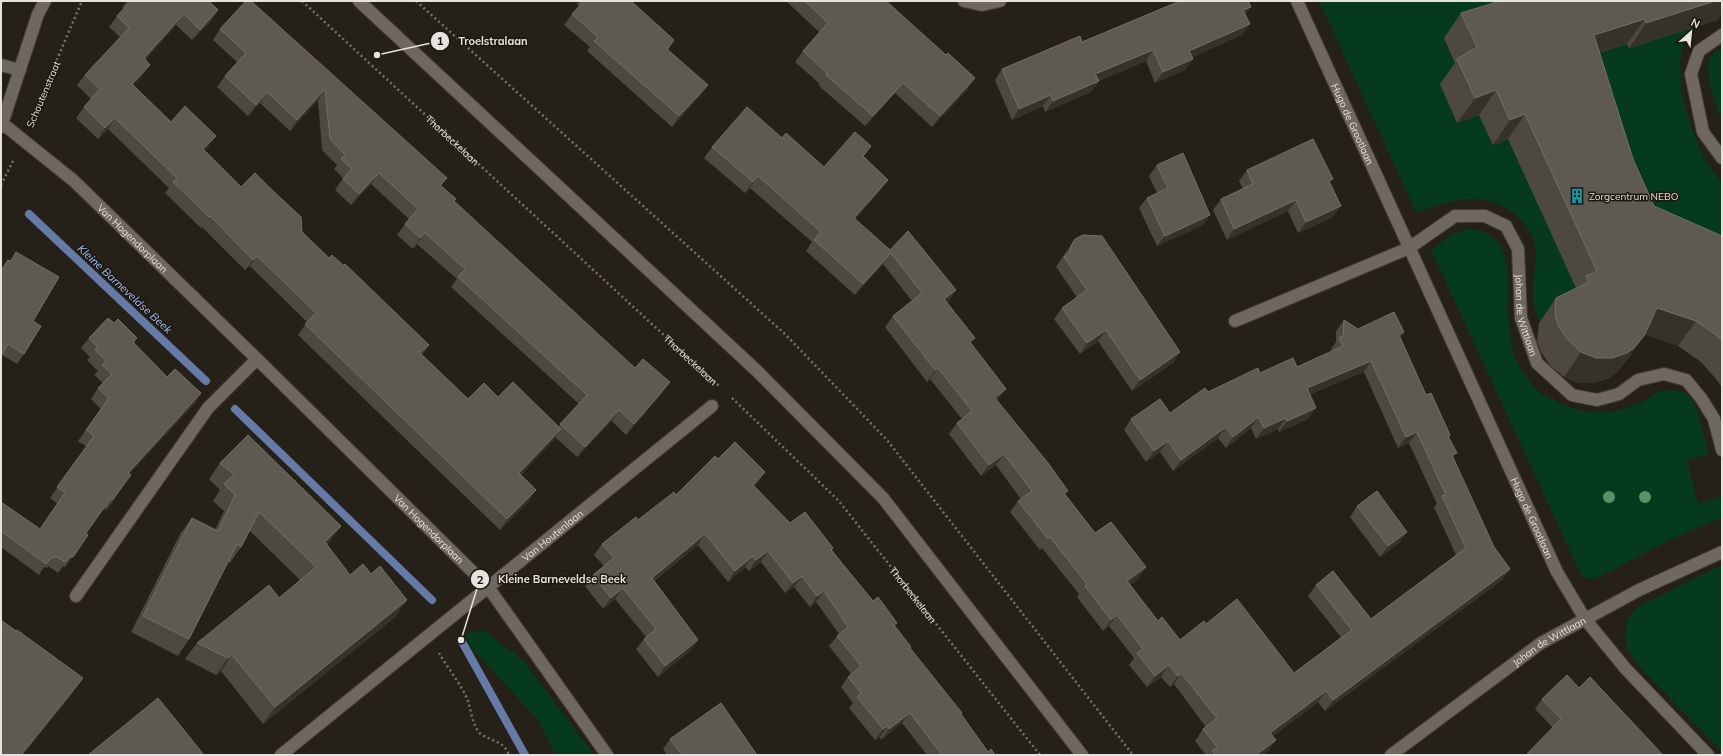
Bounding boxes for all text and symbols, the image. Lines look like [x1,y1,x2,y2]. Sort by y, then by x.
north arrow [1671,12,1711,52]
text: N [1689,15,1702,31]
callout: Troelstralaan [430,30,536,53]
text: 1 [436,33,444,48]
text: Troelstralaan [458,34,528,48]
street label: Schoutenstraat [24,59,63,129]
street label: Hugo de Grootlaan [1328,81,1377,167]
street label: Thorbeckelaan [423,112,482,169]
building icon: Zorgcentrum NEBO [1568,187,1586,205]
place label: Zorgcentrum NEBO [1589,190,1679,203]
street label: Van Hogendorplaan [94,201,170,276]
water label: Kleine Barneveldse Beek [75,241,175,337]
street label: Johan de Wittlaan [1512,274,1540,358]
street label: Thorbeckelaan [661,332,720,388]
street label: Hugo de Grootlaan [1508,475,1556,561]
street label: Van Hogendorplaan [391,492,466,567]
street label: Van Houtenlaan [519,507,586,564]
street label: Thorbeckelaan [886,564,939,626]
callout: Kleine Barneveldse Beek [470,568,634,591]
text: 2 [476,572,484,587]
text: Kleine Barneveldse Beek [498,572,627,586]
street label: Johan de Wittlaan [1510,614,1588,669]

